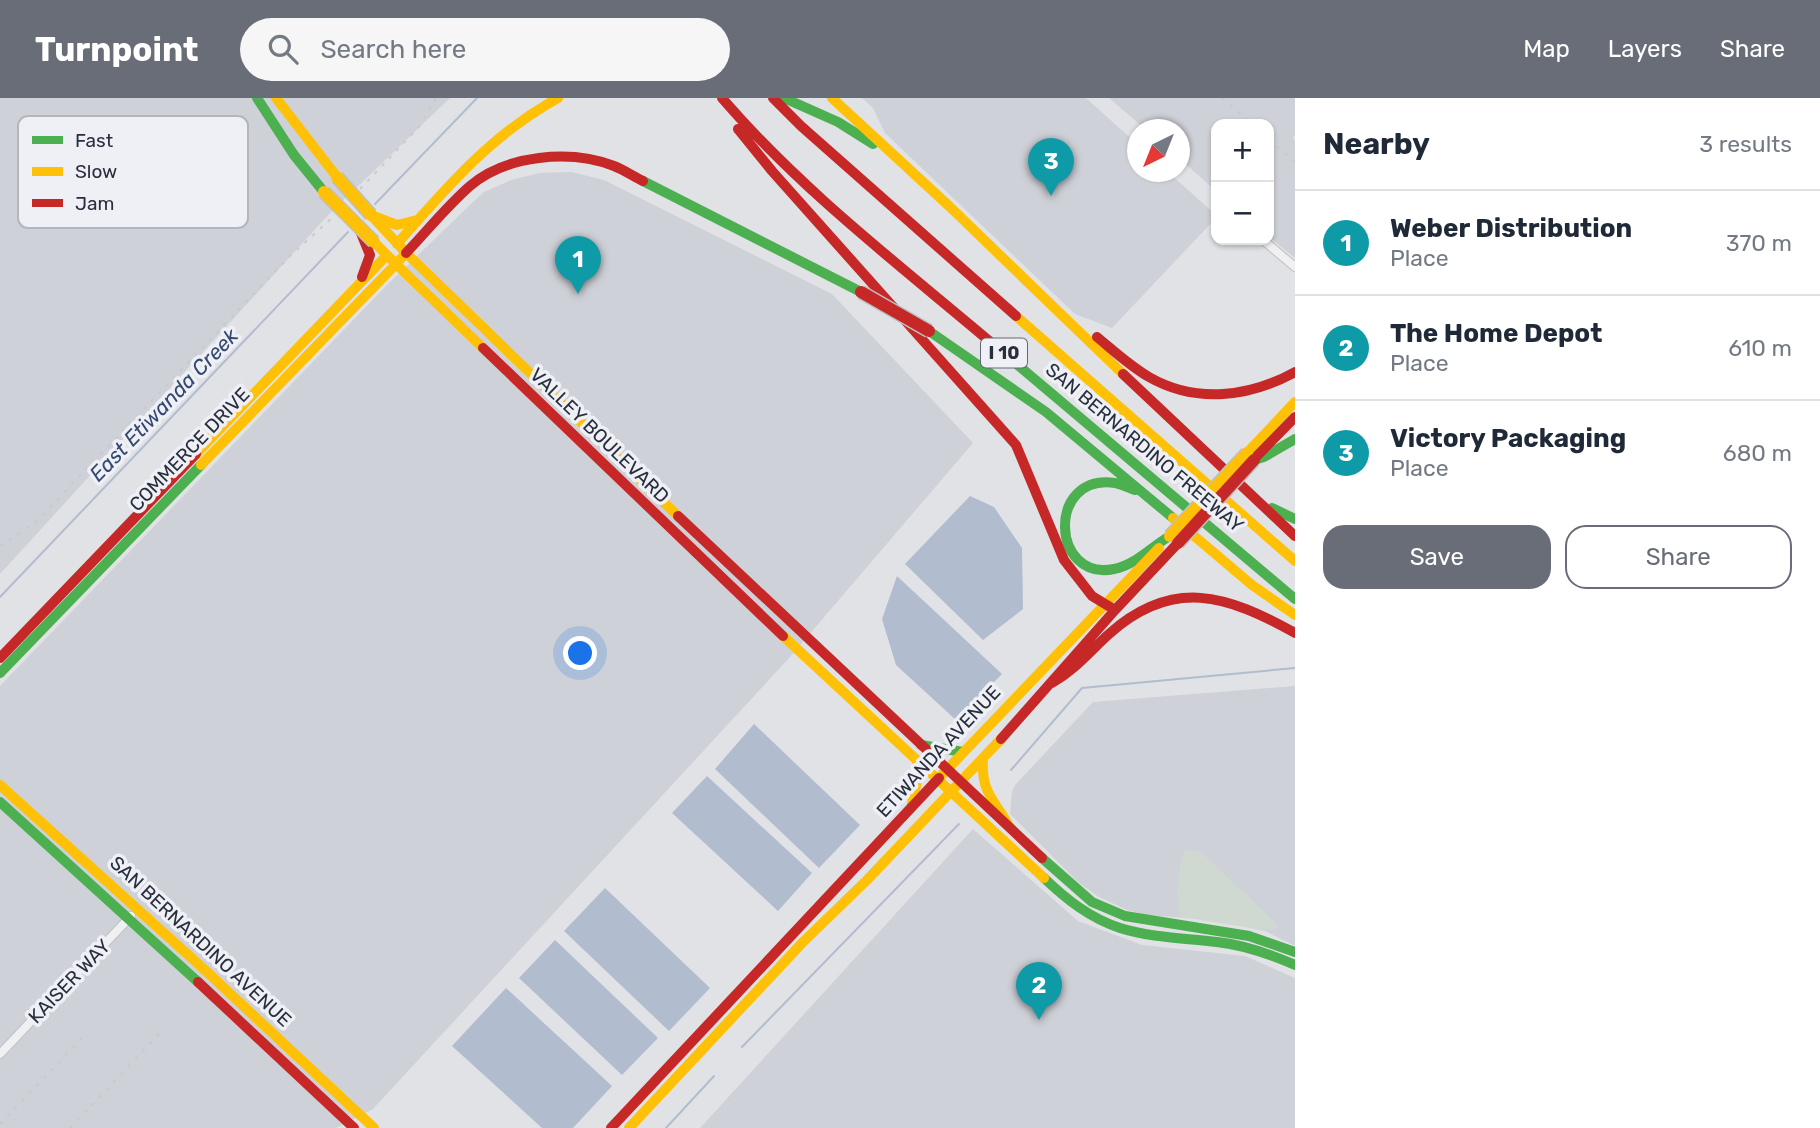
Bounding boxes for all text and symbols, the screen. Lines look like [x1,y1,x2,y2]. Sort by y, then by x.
search box [240,18,730,81]
text: Turnpoint [35,30,198,69]
icon: search [264,30,302,68]
text: Search here [320,34,466,65]
text: Map [1523,35,1570,63]
text: Layers [1608,35,1682,63]
text: Share [1720,35,1785,63]
legend [18,116,248,228]
north arrow [1127,119,1190,182]
map controls [1211,119,1274,245]
button: + [1211,119,1274,182]
text: Nearby [1323,126,1430,162]
text: Fast [75,129,114,152]
text: 3 results [1699,130,1792,158]
pin: 3 [1028,138,1074,196]
text: Slow [75,160,117,183]
button: − [1211,182,1274,245]
text: Jam [75,192,114,215]
text: Weber Distribution [1390,213,1632,244]
text: 1 [1340,229,1352,257]
text: 370 m [1726,229,1792,257]
pin: 1 [555,236,601,294]
text: Place [1390,244,1449,272]
text: The Home Depot [1390,318,1602,349]
water label: East Etiwanda Creek [84,322,244,486]
text: 2 [1339,334,1353,362]
text: 610 m [1728,334,1792,362]
road number: I 10 [981,339,1027,368]
text: Place [1390,349,1449,377]
street label: SAN BERNARDINO FREEWAY [1041,358,1248,537]
street label: VALLEY BOULEVARD [525,363,674,508]
street label: COMMERCE DRIVE [124,383,254,516]
text: Victory Packaging [1390,423,1626,454]
text: 3 [1338,439,1354,467]
text: 680 m [1723,439,1792,467]
text: Place [1390,454,1449,482]
button: Save [1323,525,1551,589]
button: Share [1565,525,1792,589]
your location [563,636,597,670]
street label: ETIWANDA AVENUE [872,681,1005,822]
street label: SAN BERNARDINO AVENUE [105,851,296,1031]
street label: KAISER WAY [24,935,115,1028]
pin: 2 [1016,962,1062,1020]

